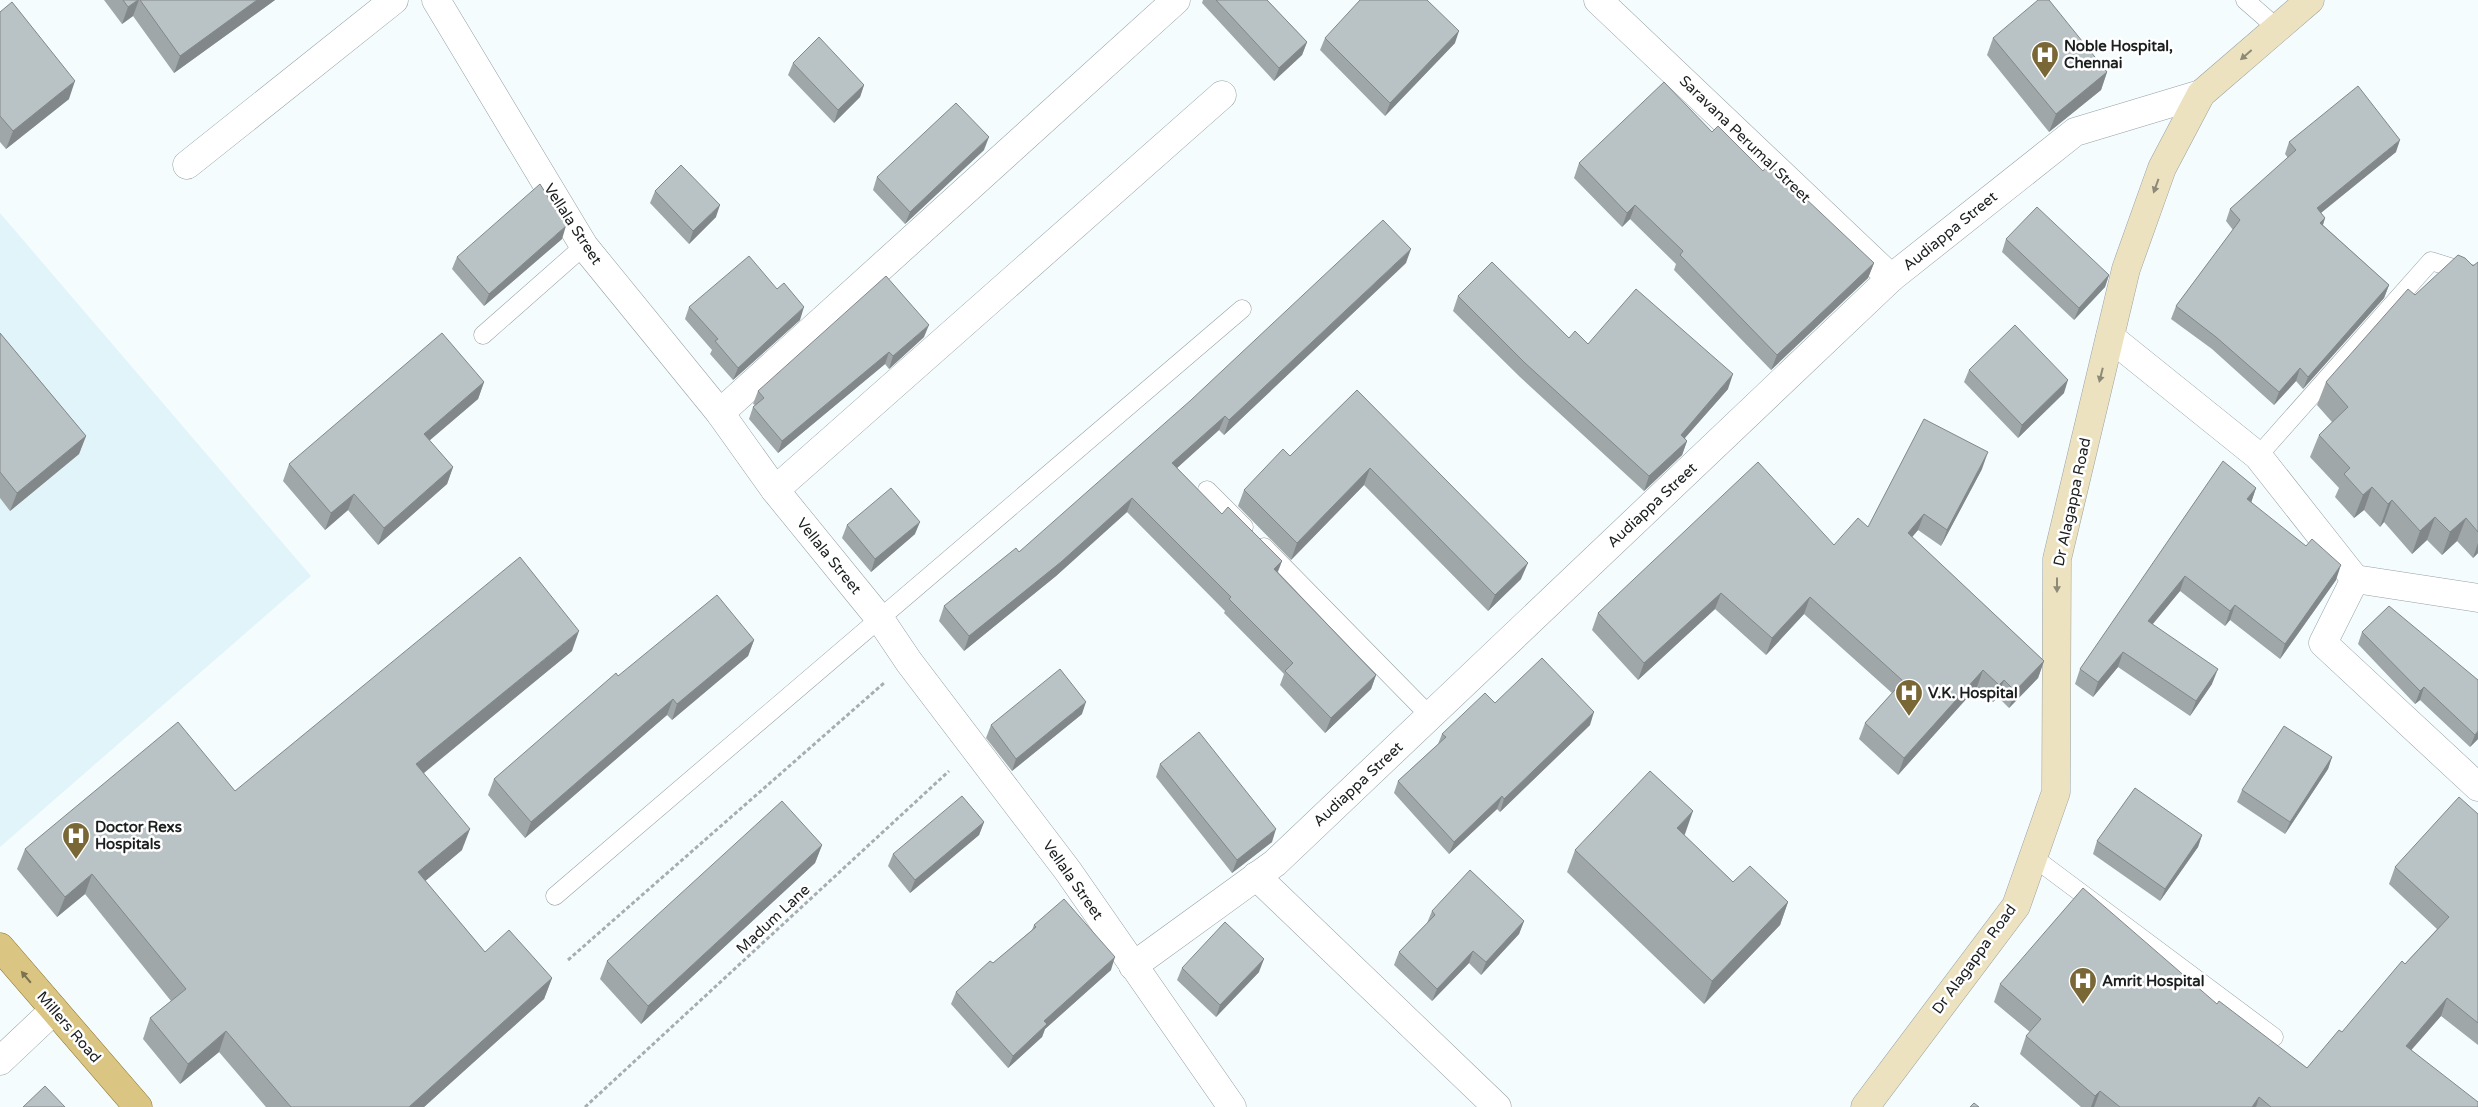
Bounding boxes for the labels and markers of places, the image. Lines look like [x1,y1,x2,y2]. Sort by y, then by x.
place label: Noble Hospital, Chennai [2064,37,2173,72]
hospital icon: Noble Hospital, Chennai [2030,40,2060,79]
hospital icon: V.K. Hospital [1894,678,1924,717]
place label: V.K. Hospital [1928,684,2018,703]
place label: Doctor Rexs Hospitals [95,818,182,854]
hospital icon: Doctor Rexs Hospitals [61,821,91,860]
hospital icon: Amrit Hospital [2068,966,2098,1005]
place label: Amrit Hospital [2102,972,2205,991]

